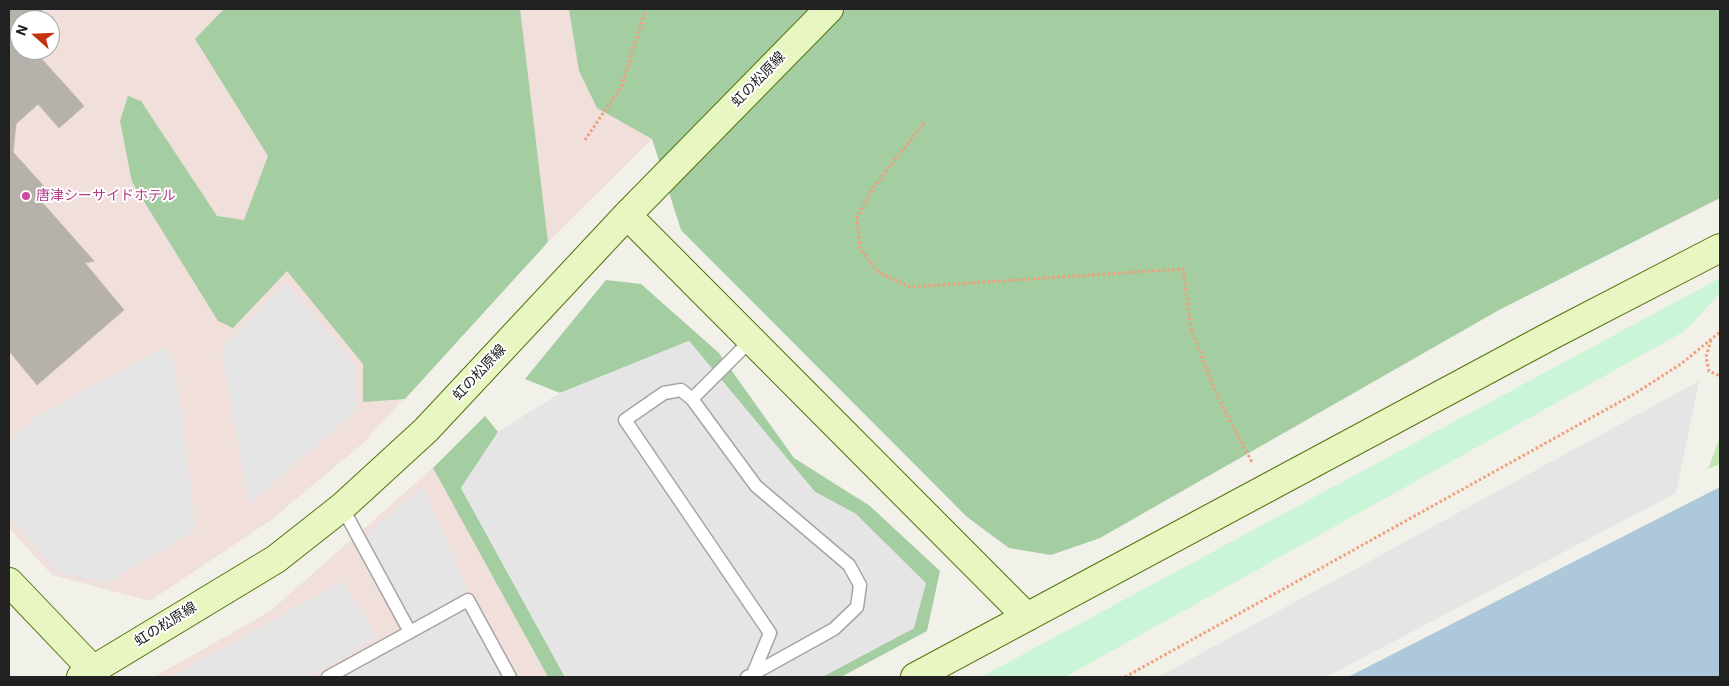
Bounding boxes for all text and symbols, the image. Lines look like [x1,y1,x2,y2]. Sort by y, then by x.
north arrow [10,10,60,60]
text: N [13,23,31,38]
street label: 虹の松原線 [729,49,789,111]
place label: 唐津シーサイドホテル [36,188,176,204]
marker: 唐津シーサイドホテル [20,190,32,202]
street label: 虹の松原線 [450,342,510,404]
street label: 虹の松原線 [132,599,200,651]

